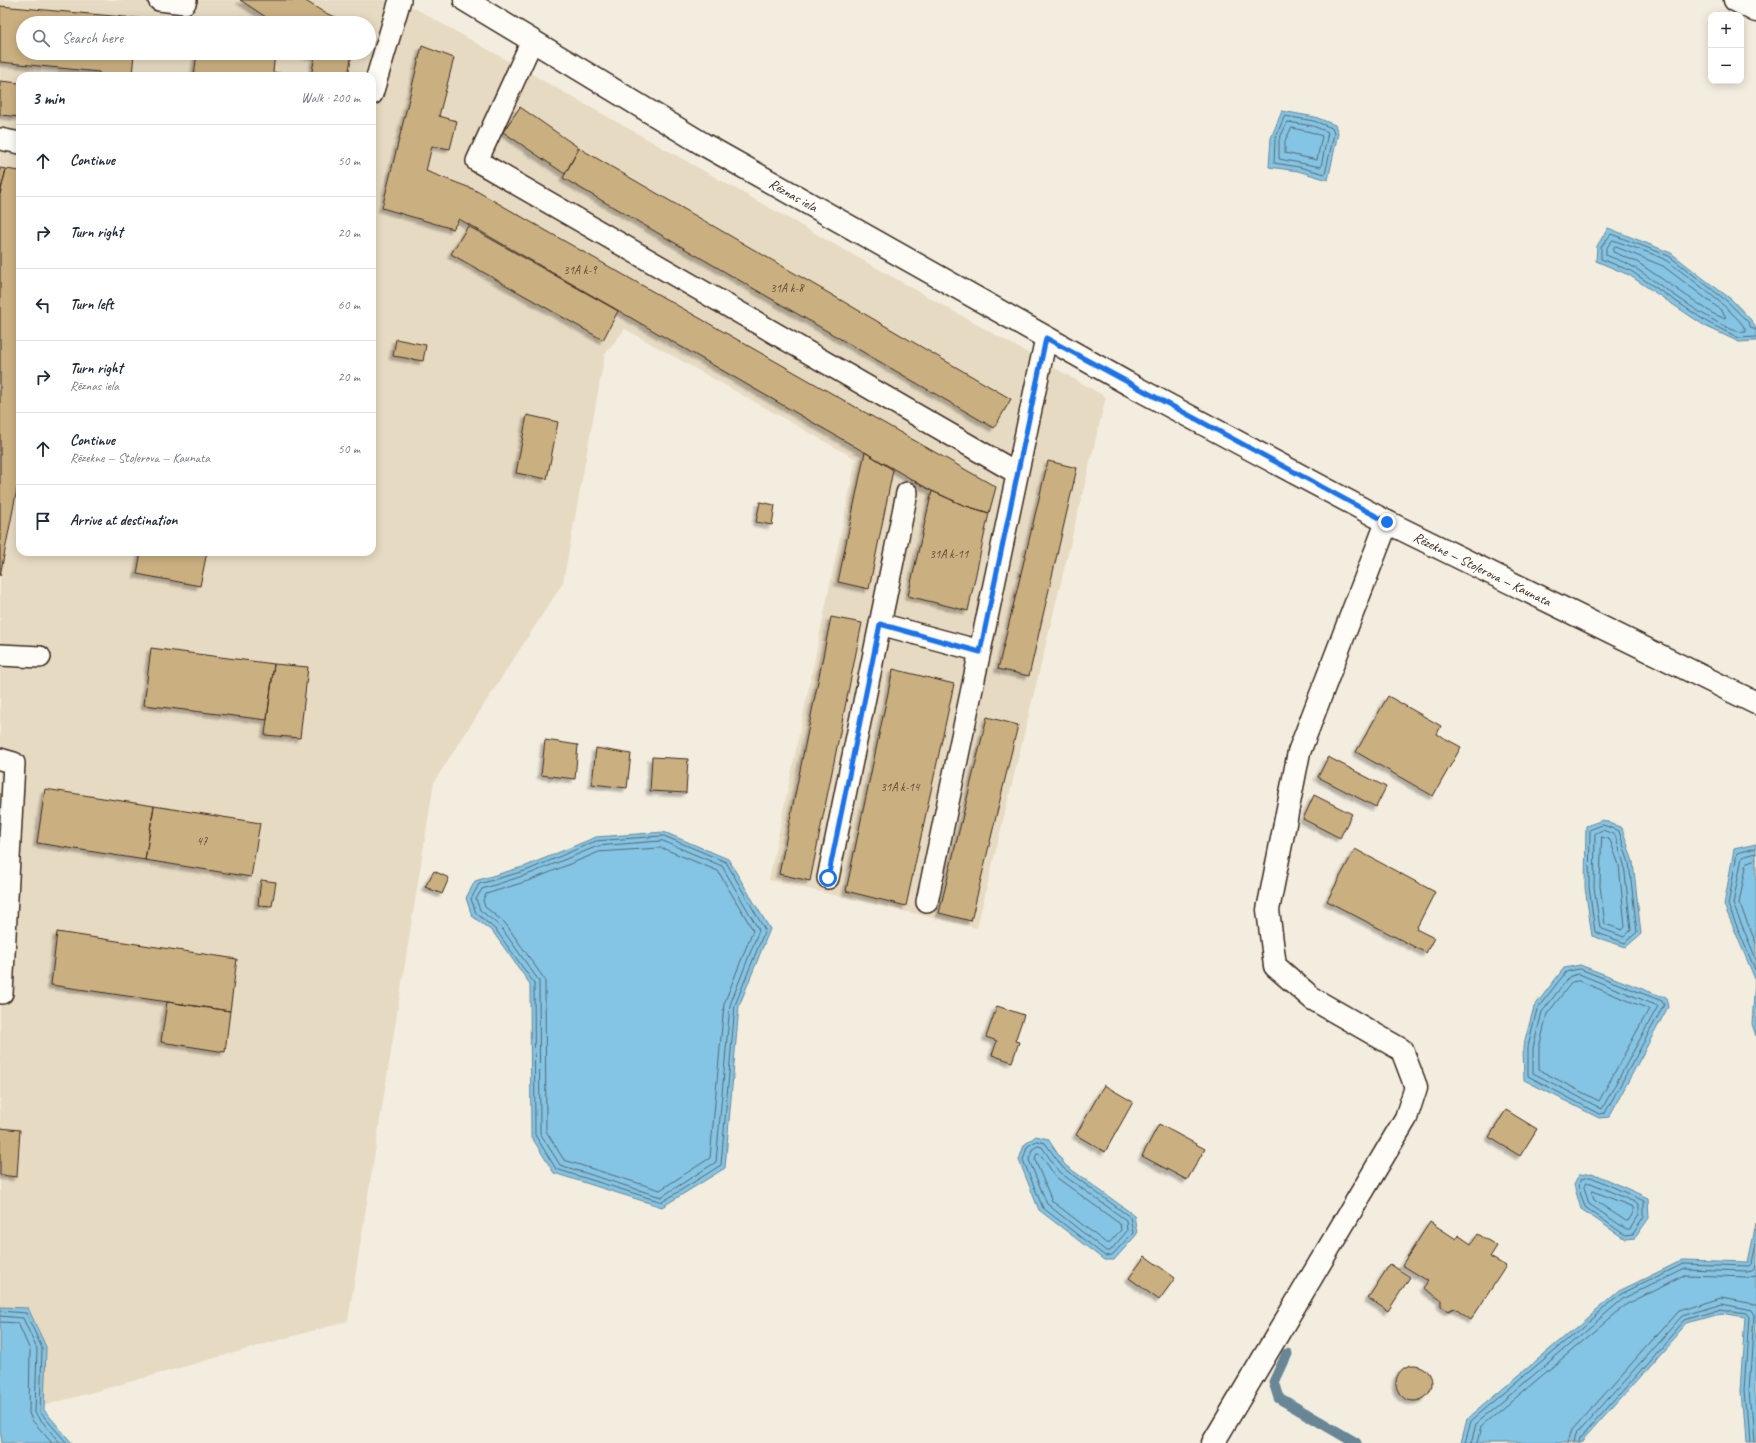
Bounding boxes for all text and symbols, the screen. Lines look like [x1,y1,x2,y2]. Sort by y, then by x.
map controls [1708,12,1744,84]
button: + [1708,12,1744,48]
search box [16,16,376,60]
icon: search [30,27,52,49]
text: Search here [62,29,123,48]
button: − [1708,48,1744,84]
text: 3 min [32,88,65,109]
text: Walk · 200 m [301,90,360,106]
icon: ahead [32,150,54,172]
text: Continue [70,151,115,170]
text: 50 m [338,153,360,169]
street label: Rēznas iela [766,175,821,216]
icon: right [32,222,54,244]
text: Turn right [70,223,123,242]
text: 20 m [338,225,360,241]
house number: 31A k-9 [563,262,598,278]
house number: 31A k-8 [770,280,805,296]
icon: left [32,294,54,316]
text: Turn left [70,295,113,314]
text: 60 m [338,297,360,313]
text: Turn right [70,359,123,378]
icon: right [32,366,54,388]
text: 20 m [338,369,360,385]
text: Rēznas iela [70,378,119,394]
text: Continue [70,431,115,450]
icon: ahead [32,438,54,460]
text: 50 m [338,441,360,457]
text: Rēzekne — Stoļerova — Kaunata [70,450,210,466]
icon: arrive [32,510,54,532]
text: Arrive at destination [70,511,177,530]
route end [1378,513,1396,531]
street label: Rēzekne — Stoļerova — Kaunata [1411,528,1555,610]
house number: 31A k-11 [930,546,969,562]
house number: 31A k-14 [881,779,921,795]
house number: 47 [197,833,208,849]
route start [819,869,837,887]

